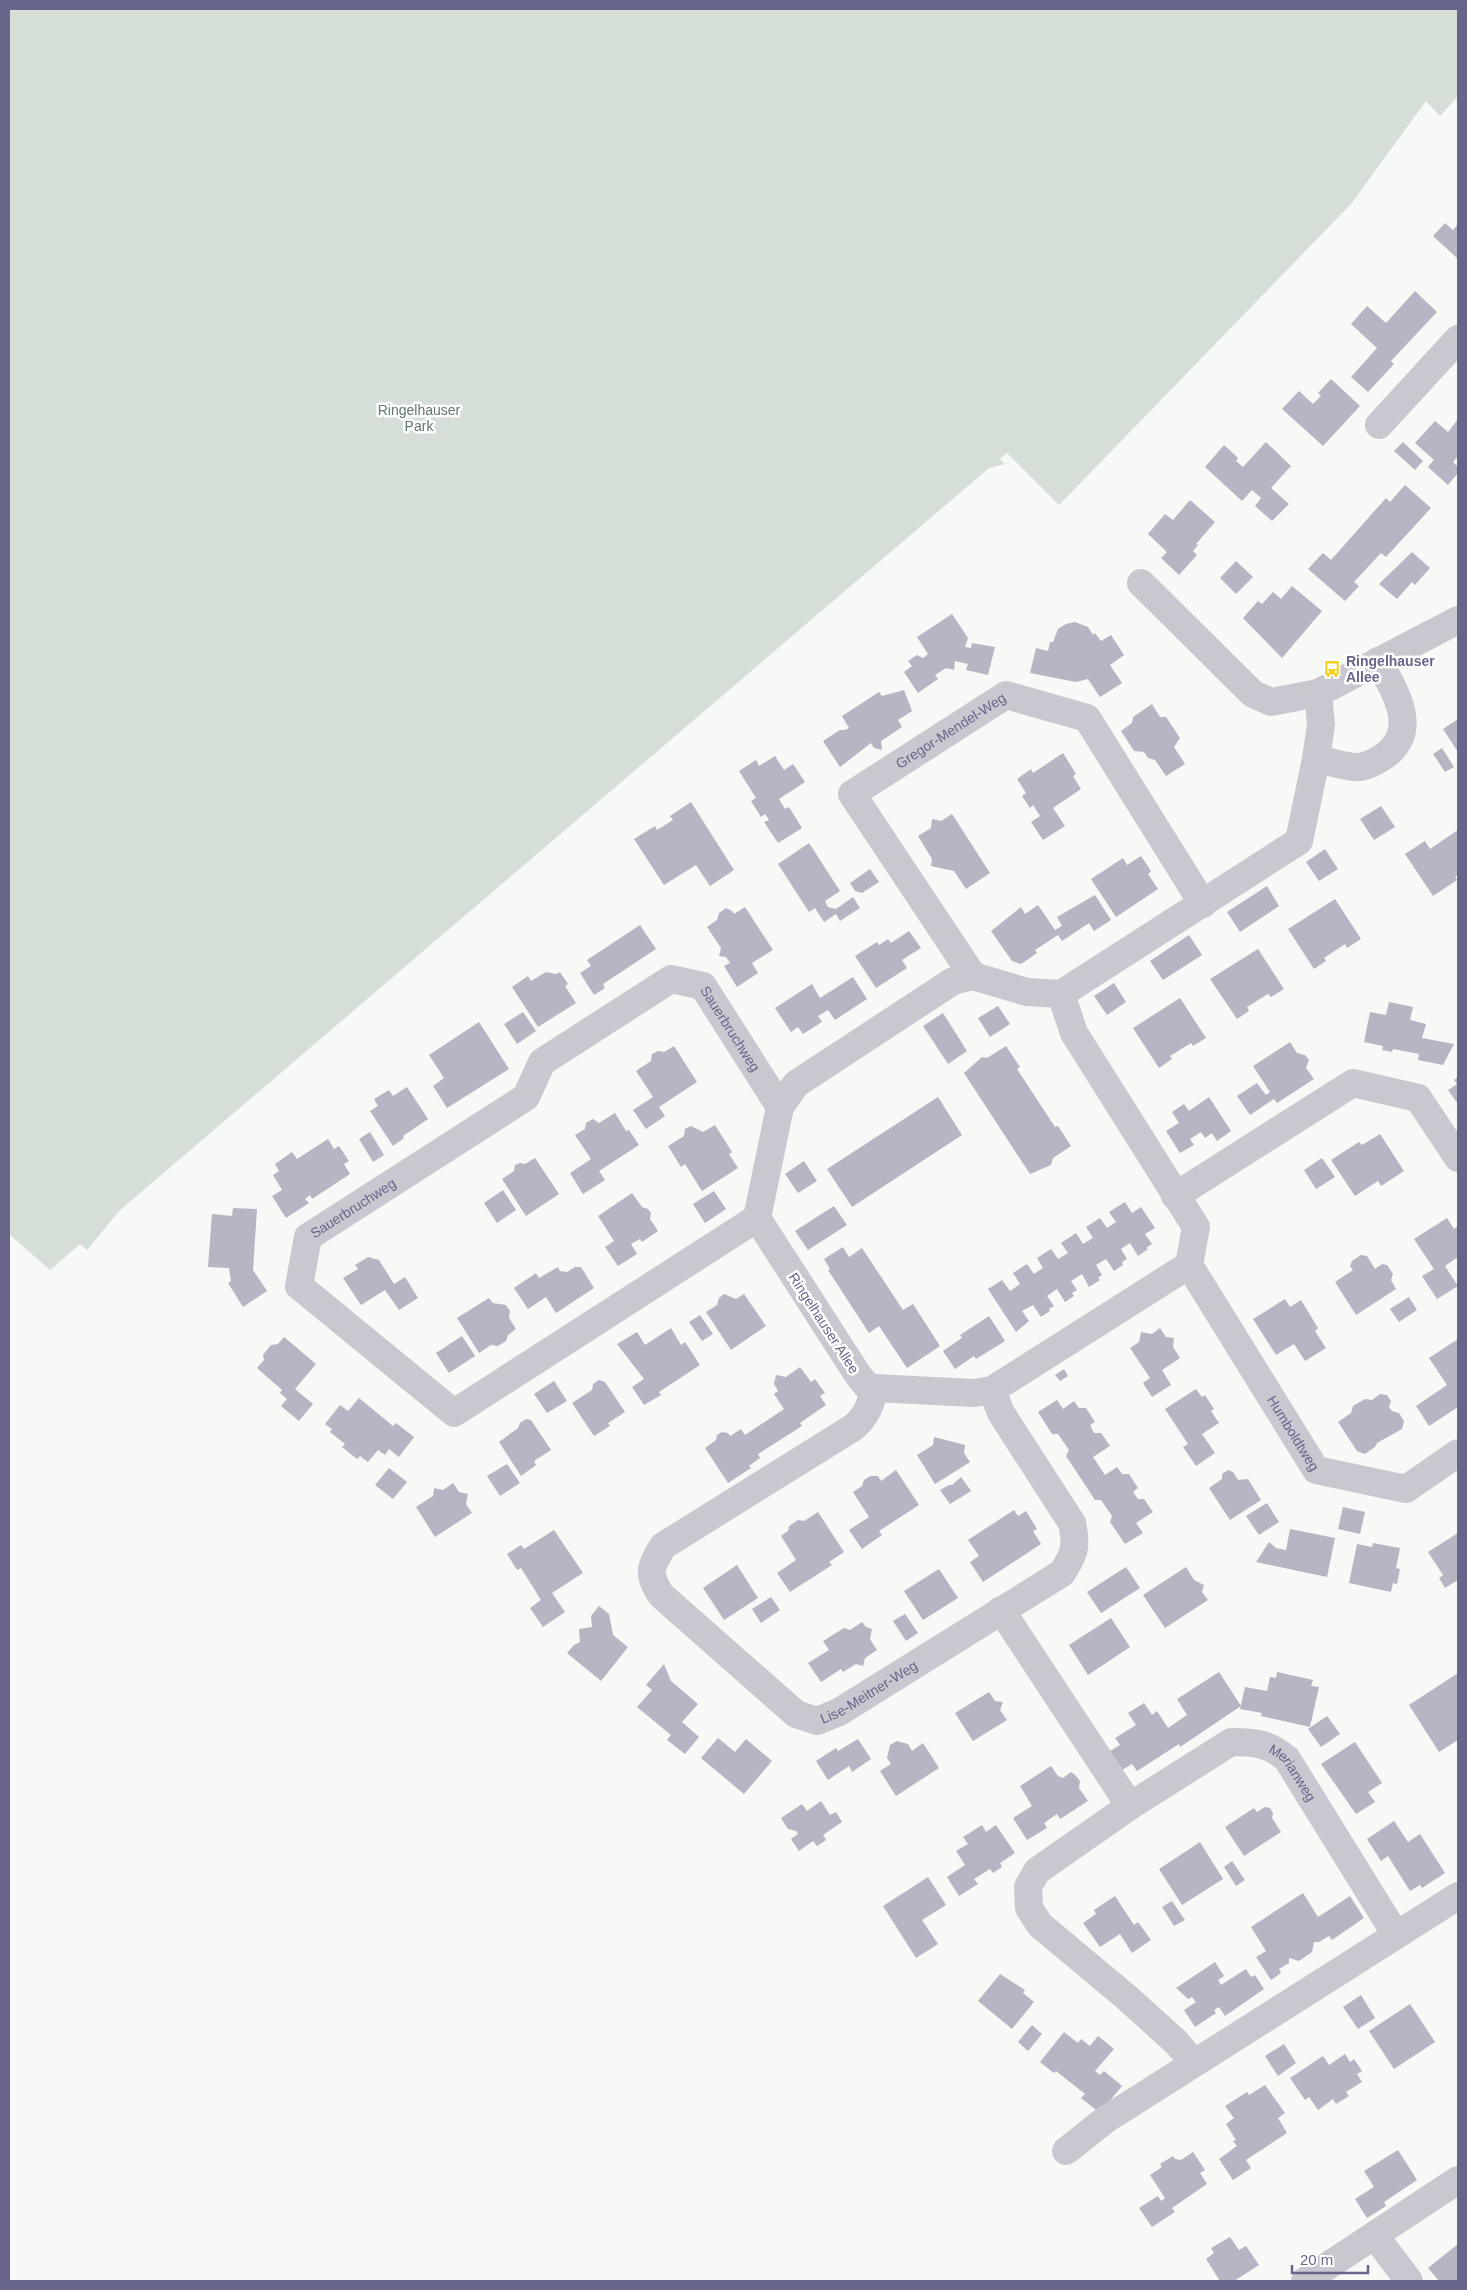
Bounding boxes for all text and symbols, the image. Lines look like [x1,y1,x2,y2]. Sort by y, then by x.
park label: Ringelhauser Park [378,402,461,434]
place label: Ringelhauser Allee [1346,653,1435,685]
bus stop icon: Ringelhauser Allee [1322,659,1342,679]
street label: Gregor-Mendel-Weg [893,689,1009,772]
street label: Sauerbruchweg [697,983,763,1075]
street label: Sauerbruchweg [307,1175,399,1241]
street label: Ringelhauser Allee [785,1270,863,1376]
street label: Humboldtweg [1264,1393,1323,1474]
street label: Lise-Meitner-Weg [818,1657,920,1727]
street label: Merianweg [1266,1741,1319,1804]
scale bar [1292,2242,1368,2274]
text: 20 m [1300,2251,1333,2268]

